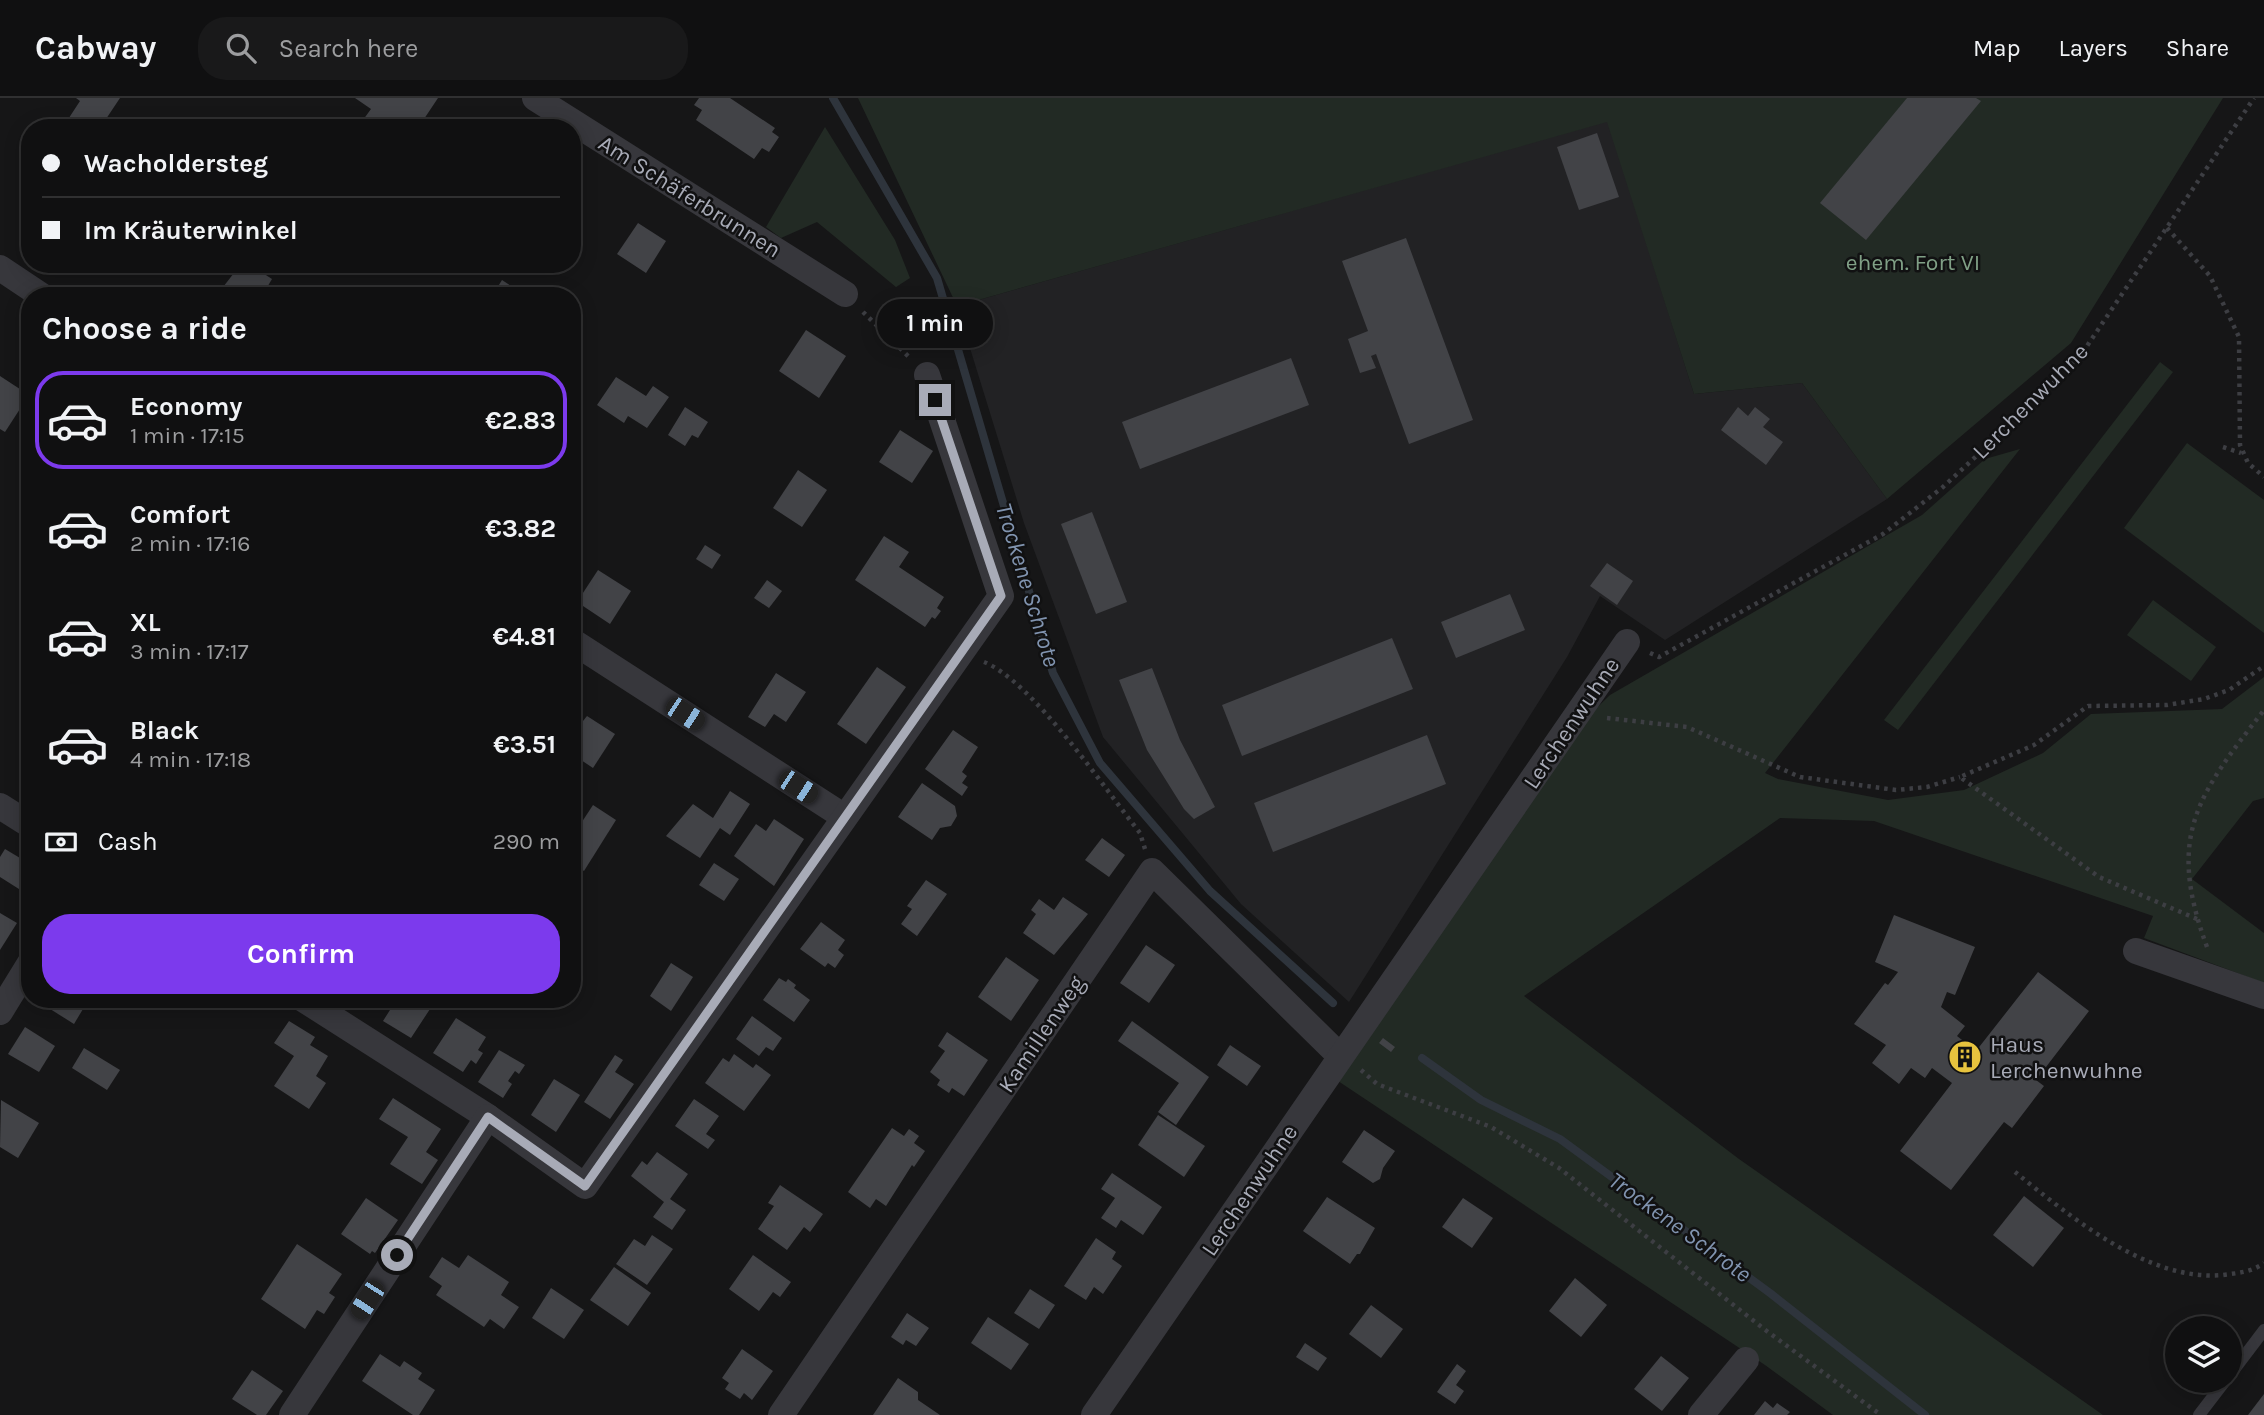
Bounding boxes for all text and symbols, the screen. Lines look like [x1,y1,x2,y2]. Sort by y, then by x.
search box [198,17,688,80]
text: Cabway [35,29,156,67]
icon: search [222,29,260,67]
text: Search here [278,33,418,64]
text: Map [1973,34,2021,62]
text: Layers [2059,34,2128,62]
text: Share [2166,34,2229,62]
street label: Am Schäferbrunnen [594,129,786,263]
text: Wacholdersteg [84,148,268,179]
text: Im Kräuterwinkel [84,215,298,246]
park label: ehem. Fort VI [1846,249,1980,276]
callout: 1 min [877,299,993,348]
text: Choose a ride [42,310,247,347]
text: 1 min [906,310,964,337]
street label: Lerchenwuhne [1967,338,2094,465]
route end [919,384,951,416]
icon: car [46,389,109,452]
text: Economy [130,391,242,422]
text: €2.83 [485,405,556,436]
text: 1 min · 17:15 [130,422,245,449]
icon: car [46,497,109,560]
text: Comfort [130,499,231,530]
water label: Trockene Schrote [990,500,1066,670]
text: €3.82 [485,513,556,544]
text: 2 min · 17:16 [130,530,251,557]
icon: car [46,605,109,668]
text: XL [130,607,161,638]
text: €4.81 [492,621,556,652]
text: 3 min · 17:17 [130,638,248,665]
street label: Lerchenwuhne [1518,653,1625,794]
car [662,694,709,734]
icon: car [46,713,109,776]
text: Black [130,715,199,746]
text: €3.51 [493,729,556,760]
text: 4 min · 17:18 [130,746,251,773]
car [775,767,822,807]
icon: cash [42,823,80,861]
text: Cash [98,826,158,857]
text: 290 m [493,828,560,855]
button: Confirm [42,914,560,994]
street label: Kamillenweg [992,971,1090,1098]
place label: Haus Lerchenwuhne [1990,1031,2142,1084]
building icon: Haus Lerchenwuhne [1946,1038,1984,1076]
street label: Lerchenwuhne [1196,1120,1303,1261]
water label: Trockene Schrote [1603,1166,1757,1288]
route start [381,1239,413,1271]
car [347,1277,388,1323]
map controls [2165,1316,2242,1393]
button: layers [2165,1316,2242,1393]

